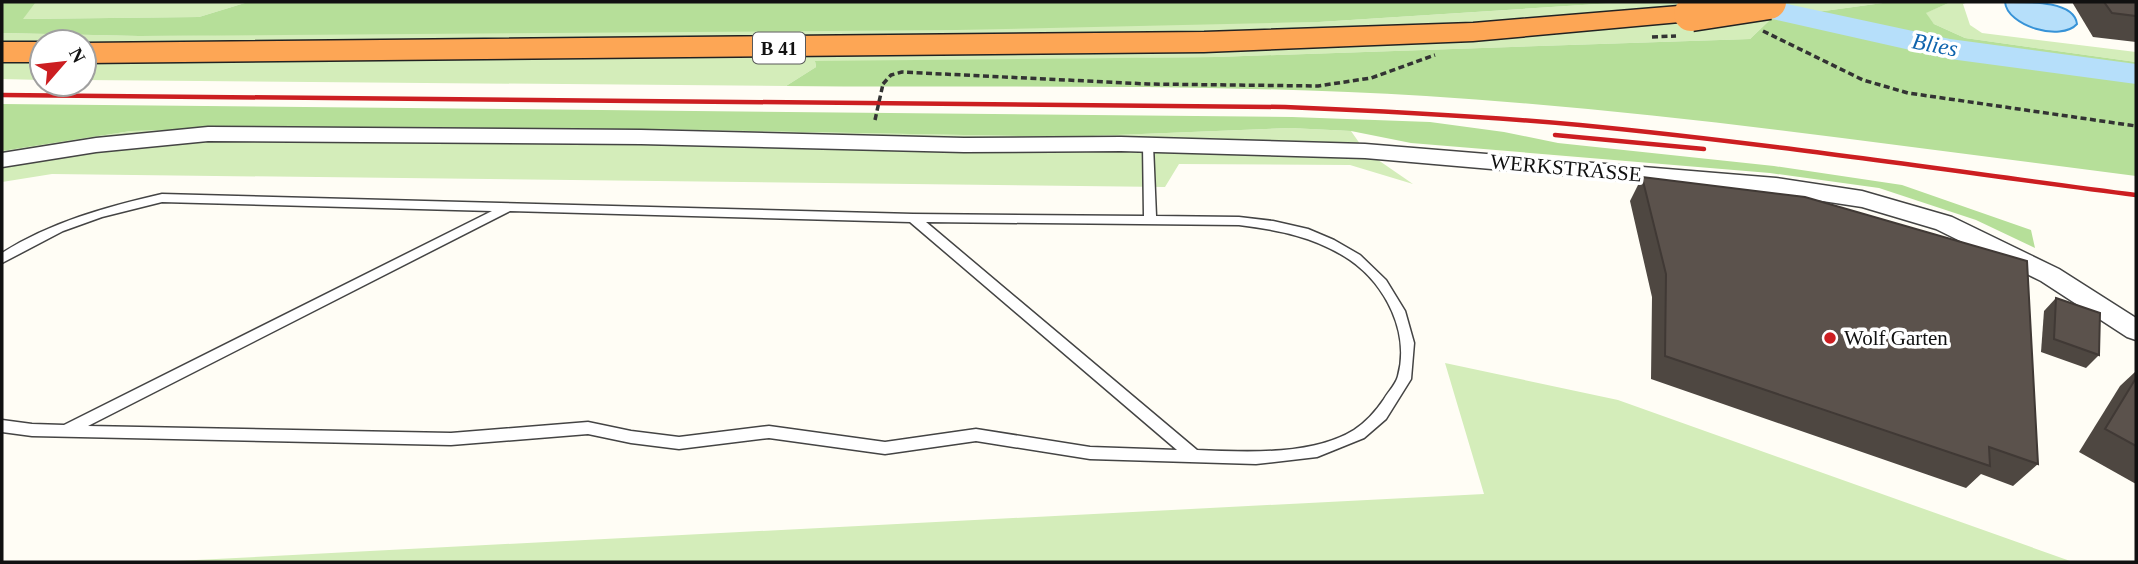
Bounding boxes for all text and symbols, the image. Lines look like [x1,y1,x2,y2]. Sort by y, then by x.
north arrow [28,28,98,98]
water label: Blies [1910,28,1960,62]
road number: B 41 [753,32,805,64]
text: N [65,44,90,66]
street label: WERKSTRASSE [1489,149,1643,187]
place label: Wolf Garten [1844,326,1948,350]
marker: Wolf Garten [1822,330,1838,346]

